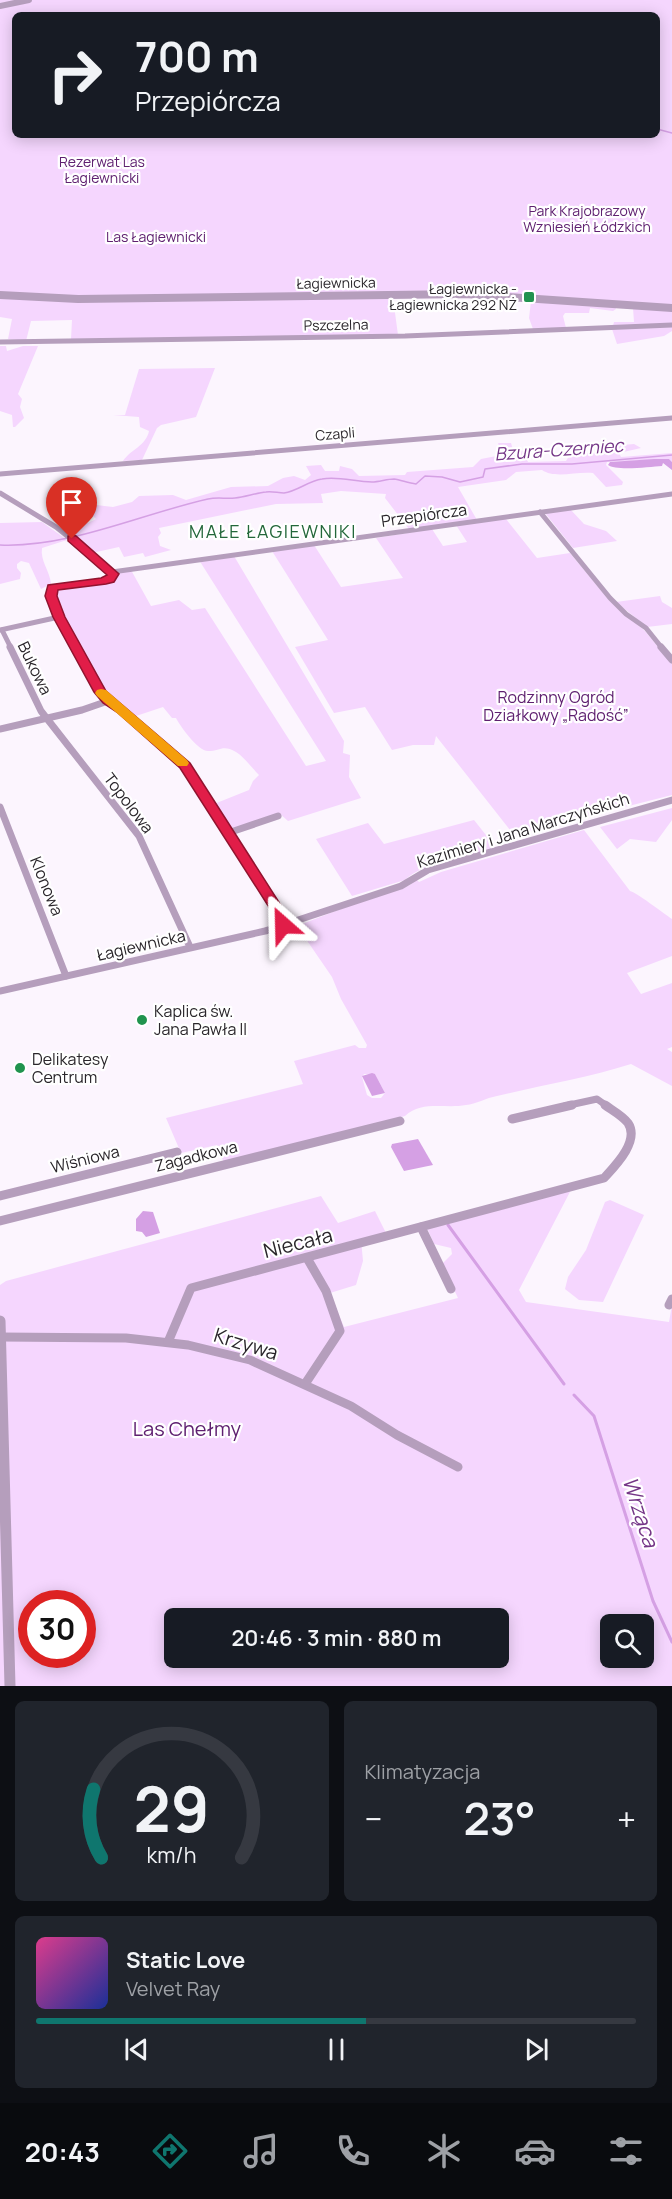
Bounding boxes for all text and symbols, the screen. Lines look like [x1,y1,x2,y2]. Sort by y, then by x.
text: 700 m [135,27,259,85]
icon: right [36,36,114,114]
text: Przepiórcza [135,82,281,119]
park label: Rezerwat Las Łagiewnicki [59,152,145,187]
park label: Park Krajobrazowy Wzniesień Łódzkich [523,201,651,236]
park label: Las Łagiewnicki [106,227,206,246]
street label: Łagiewnicka [296,272,376,293]
place label: Łagiewnicka - Łagiewnicka 292 NŻ [389,279,517,314]
marker: Łagiewnicka - Łagiewnicka 292 NŻ [522,290,536,304]
street label: Pszczelna [303,314,369,335]
street label: Czapli [314,422,356,445]
water label: Bzura-Czerniec [494,432,626,465]
pin [46,477,97,539]
icon: arrive [55,486,88,519]
street label: Przepiórcza [380,498,468,532]
district label: MAŁE ŁAGIEWNIKI [189,519,357,543]
street label: Bukowa [13,638,57,698]
park label: Rodzinny Ogród Działkowy „Radość” [483,686,629,726]
street label: Topolowa [99,768,159,838]
street label: Kazimiery i Jana Marczyńskich [414,787,632,873]
street label: Klonowa [25,853,69,919]
position arrow [251,893,315,957]
street label: Łagiewnicka [94,924,188,966]
place label: Kaplica św. Jana Pawła II [154,1000,247,1040]
marker: Kaplica św. Jana Pawła II [135,1013,149,1027]
place label: Delikatesy Centrum [32,1048,109,1088]
marker: Delikatesy Centrum [13,1061,27,1075]
street label: Zagadkowa [153,1135,239,1177]
street label: Wiśniowa [48,1140,122,1178]
street label: Niecała [260,1221,335,1264]
street label: Krzywa [211,1321,282,1366]
park label: Las Chełmy [133,1415,242,1442]
water label: Wrząca [616,1473,666,1552]
speed limit sign: 30 [18,1590,96,1668]
map controls [600,1614,654,1668]
button: search [600,1614,654,1668]
text: 20:46 · 3 min · 880 m [231,1623,442,1653]
text: Klimatyzacja [365,1758,480,1785]
text: 29 [134,1765,210,1851]
text: 23° [463,1787,536,1849]
text: − [365,1796,382,1841]
text: + [617,1796,636,1841]
text: km/h [147,1840,197,1869]
text: Static Love [126,1945,245,1975]
text: Velvet Ray [126,1975,220,2002]
icon: previous [120,2033,153,2066]
icon: pause [320,2033,353,2066]
icon: next [520,2033,553,2066]
icon: directions [149,2130,191,2172]
icon: music [240,2130,282,2172]
icon: phone [332,2130,374,2172]
icon: climate [423,2130,465,2172]
icon: car [514,2130,556,2172]
icon: filters [605,2130,647,2172]
text: 20:43 [25,2133,100,2170]

